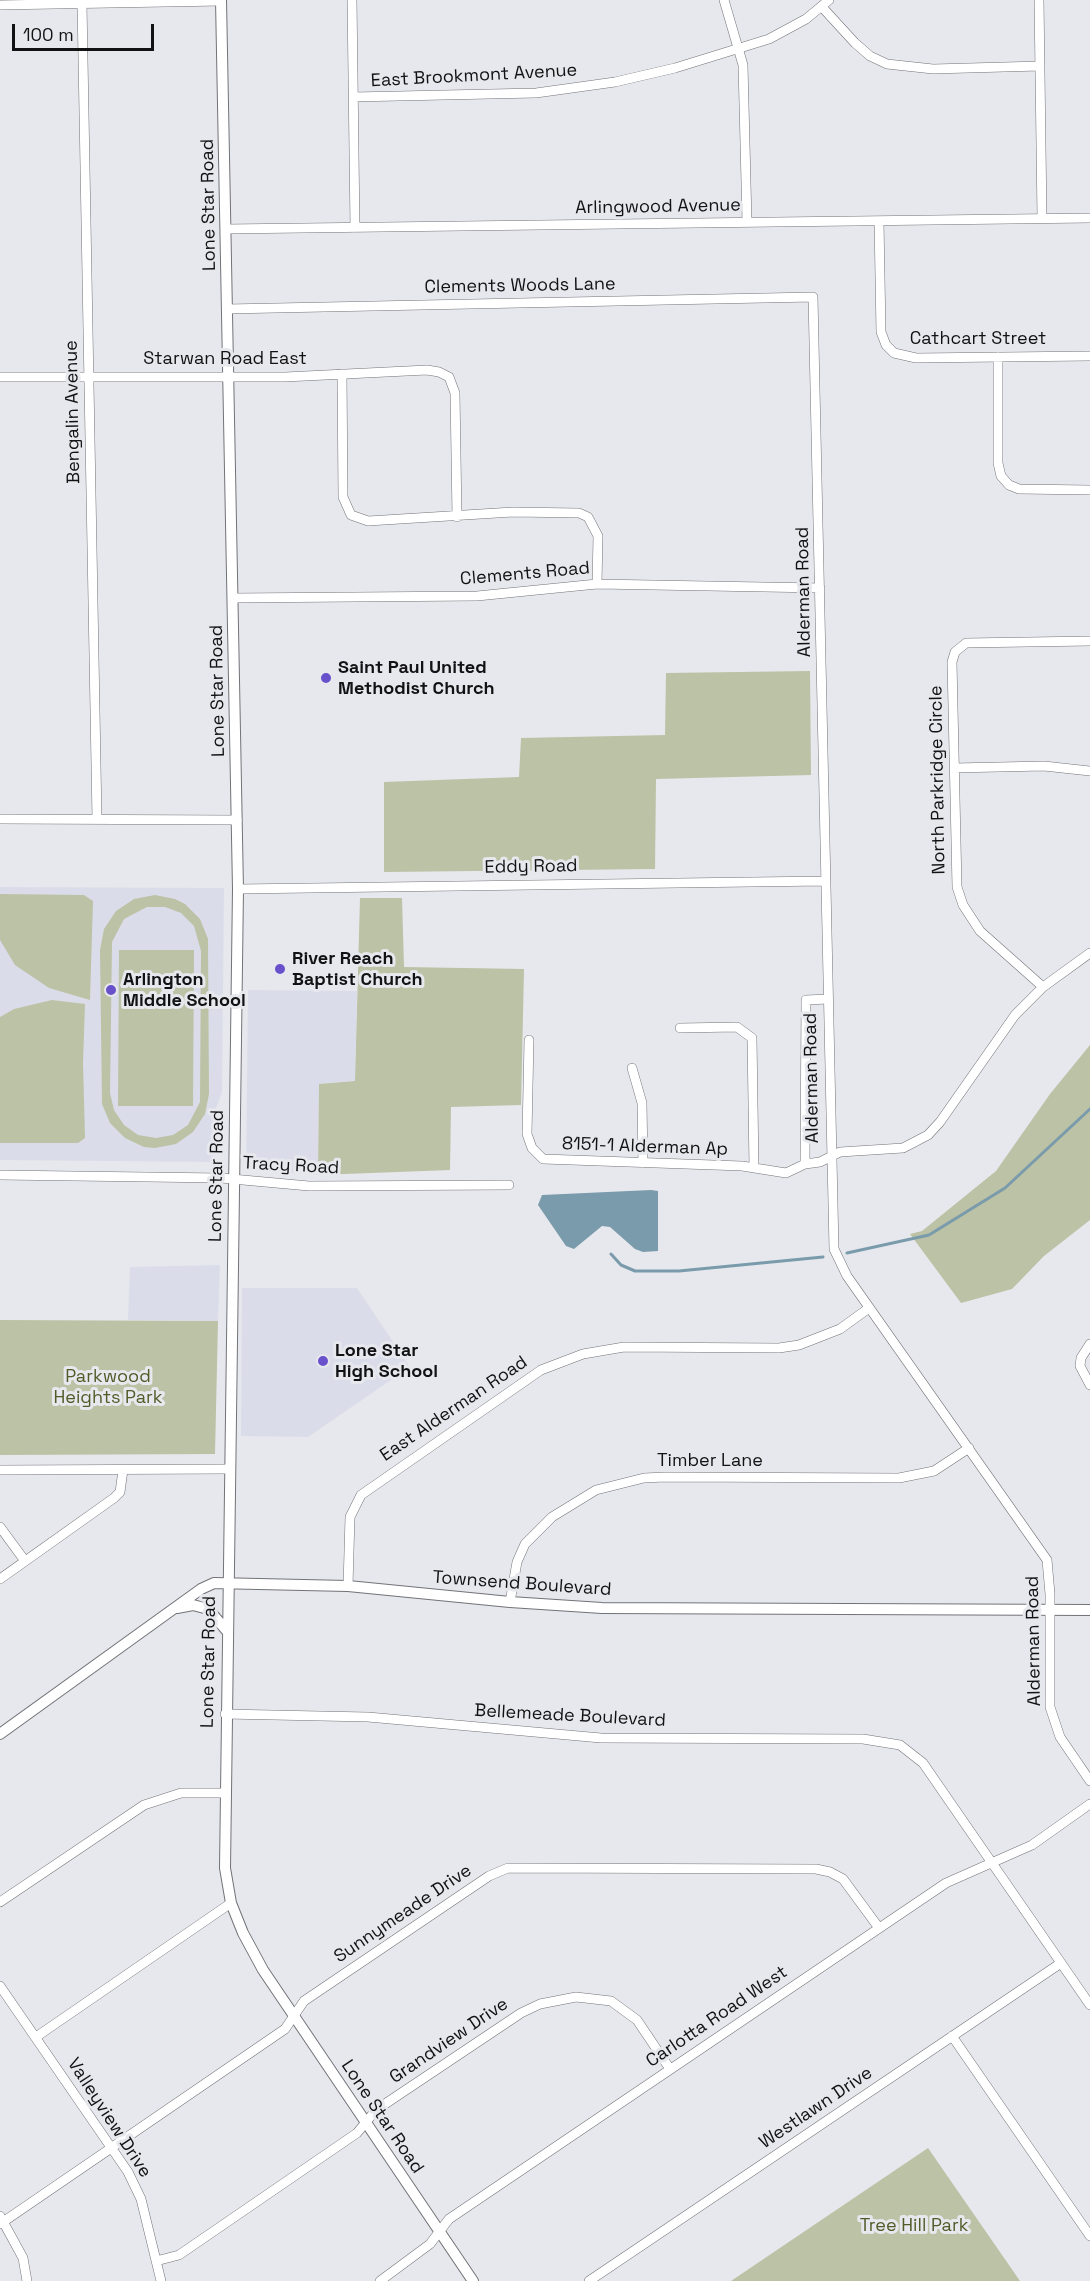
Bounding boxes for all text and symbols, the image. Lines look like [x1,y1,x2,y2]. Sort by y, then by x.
scale bar [15,12,158,50]
text: 100 m [23,23,74,46]
street label: East Brookmont Avenue [370,60,578,92]
street label: Lone Star Road [197,139,221,271]
street label: Arlingwood Avenue [575,195,741,219]
street label: Clements Woods Lane [424,274,616,298]
street label: Cathcart Street [910,328,1046,350]
street label: Bengalin Avenue [61,340,85,484]
street label: Starwan Road East [143,348,307,370]
street label: Alderman Road [792,527,816,657]
street label: Clements Road [459,558,591,590]
street label: Lone Star Road [206,625,230,757]
place label: Saint Paul United Methodist Church [338,657,495,700]
marker: Saint Paul United Methodist Church [319,671,333,685]
street label: North Parkridge Circle [926,685,950,875]
street label: Eddy Road [484,855,578,879]
place label: River Reach Baptist Church [292,948,423,990]
marker: River Reach Baptist Church [273,962,287,976]
place label: Arlington Middle School [123,969,246,1012]
marker: Arlington Middle School [104,983,118,997]
street label: Alderman Road [800,1013,824,1143]
street label: Lone Star Road [205,1110,229,1242]
street label: 8151-1 Alderman Ap [562,1133,728,1161]
street label: Tracy Road [242,1153,340,1179]
place label: Lone Star High School [335,1340,438,1382]
street label: East Alderman Road [376,1352,532,1466]
marker: Lone Star High School [316,1354,330,1368]
park label: Parkwood Heights Park [53,1366,163,1408]
street label: Timber Lane [657,1450,763,1472]
street label: Townsend Boulevard [432,1567,612,1601]
street label: Alderman Road [1022,1576,1046,1706]
street label: Lone Star Road [197,1596,221,1728]
street label: Bellemeade Boulevard [474,1700,666,1732]
street label: Sunnymeade Drive [330,1860,476,1968]
street label: Carlotta Road West [642,1962,792,2072]
street label: Grandview Drive [386,1993,512,2089]
street label: Valleyview Drive [62,2054,156,2182]
street label: Lone Star Road [336,2056,428,2178]
street label: Westlawn Drive [755,2062,877,2154]
park label: Tree Hill Park [860,2215,968,2237]

